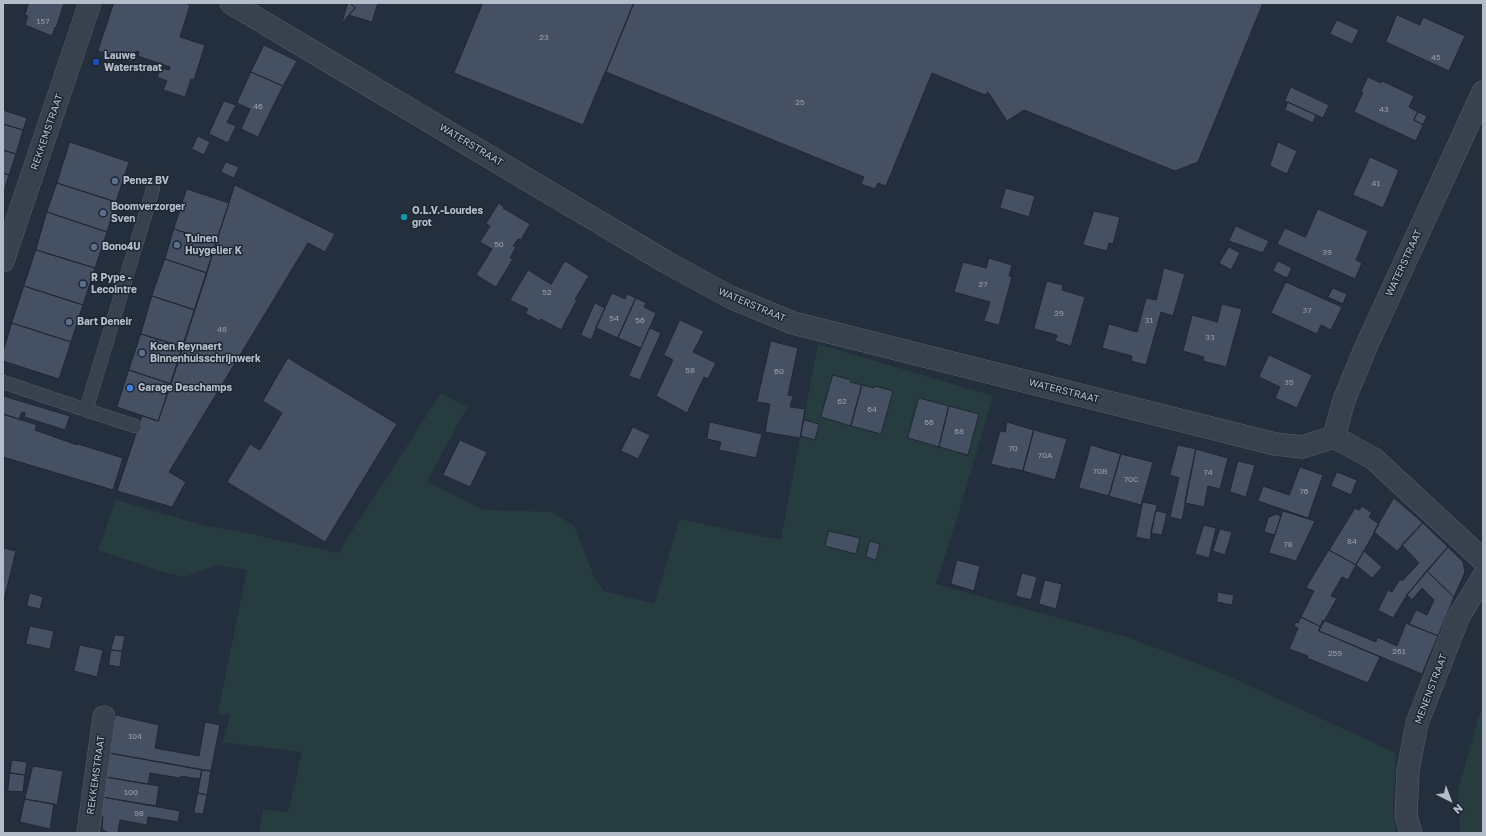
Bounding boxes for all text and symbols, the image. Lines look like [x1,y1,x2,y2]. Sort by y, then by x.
house number: 157 [37,16,49,26]
house number: 23 [539,32,549,42]
place label: Lauwe Waterstraat [104,50,162,74]
house number: 45 [1431,52,1441,62]
marker: Lauwe Waterstraat [91,57,101,67]
street label: REKKEMSTRAAT [28,92,66,172]
house number: 25 [795,97,805,107]
house number: 46 [253,101,263,111]
house number: 43 [1379,104,1389,114]
street label: WATERSTRAAT [437,121,505,169]
place label: Penez BV [123,175,169,187]
marker: Penez BV [110,176,120,186]
house number: 41 [1372,178,1380,188]
place label: Boomverzorger Sven [111,201,185,224]
place label: O.L.V.-Lourdes grot [412,205,483,228]
marker: Boomverzorger Sven [98,208,108,218]
marker: O.L.V.-Lourdes grot [399,212,409,222]
street label: WATERSTRAAT [1383,228,1425,298]
place label: Tuinen Huygelier K [185,233,242,256]
house number: 50 [494,239,504,249]
marker: Tuinen Huygelier K [172,240,182,250]
place label: Bono4U [102,241,141,253]
marker: Bono4U [89,242,99,252]
house number: 39 [1322,247,1332,257]
place label: R Pype - Lecointre [91,272,137,296]
marker: R Pype - Lecointre [78,279,88,289]
house number: 27 [979,279,987,289]
street label: WATERSTRAAT [716,285,788,325]
house number: 52 [542,287,552,297]
house number: 37 [1303,305,1311,315]
house number: 29 [1054,308,1064,318]
house number: 54 [609,313,619,323]
house number: 56 [635,315,645,325]
house number: 31 [1145,315,1153,325]
place label: Bart Deneir [77,316,132,328]
marker: Bart Deneir [64,317,74,327]
house number: 48 [217,324,227,334]
house number: 33 [1205,332,1215,342]
place label: Koen Reynaert Binnenhuisschrijnwerk [150,341,261,364]
marker: Koen Reynaert Binnenhuisschrijnwerk [137,348,147,358]
house number: 58 [685,365,695,375]
house number: 60 [774,366,784,376]
street label: WATERSTRAAT [1027,376,1101,406]
house number: 35 [1284,377,1294,387]
place label: Garage Deschamps [138,382,232,394]
marker: Garage Deschamps [125,383,135,393]
house number: 62 [837,396,847,406]
house number: 64 [867,404,877,414]
house number: 66 [924,417,934,427]
house number: 68 [954,426,964,436]
house number: 70 [1008,443,1018,453]
house number: 70A [1038,450,1052,460]
house number: 70B [1093,466,1107,476]
house number: 74 [1203,467,1213,477]
house number: 70C [1124,474,1138,484]
house number: 76 [1299,486,1309,496]
house number: 84 [1347,536,1357,546]
house number: 78 [1283,539,1293,549]
house number: 261 [1392,646,1406,656]
house number: 259 [1328,648,1342,658]
street label: MENENSTRAAT [1412,652,1450,726]
house number: 104 [128,731,142,741]
street label: REKKEMSTRAAT [85,735,107,815]
north arrow [1430,780,1470,820]
house number: 100 [124,787,138,797]
text: N [1451,802,1466,817]
house number: 98 [134,808,144,818]

